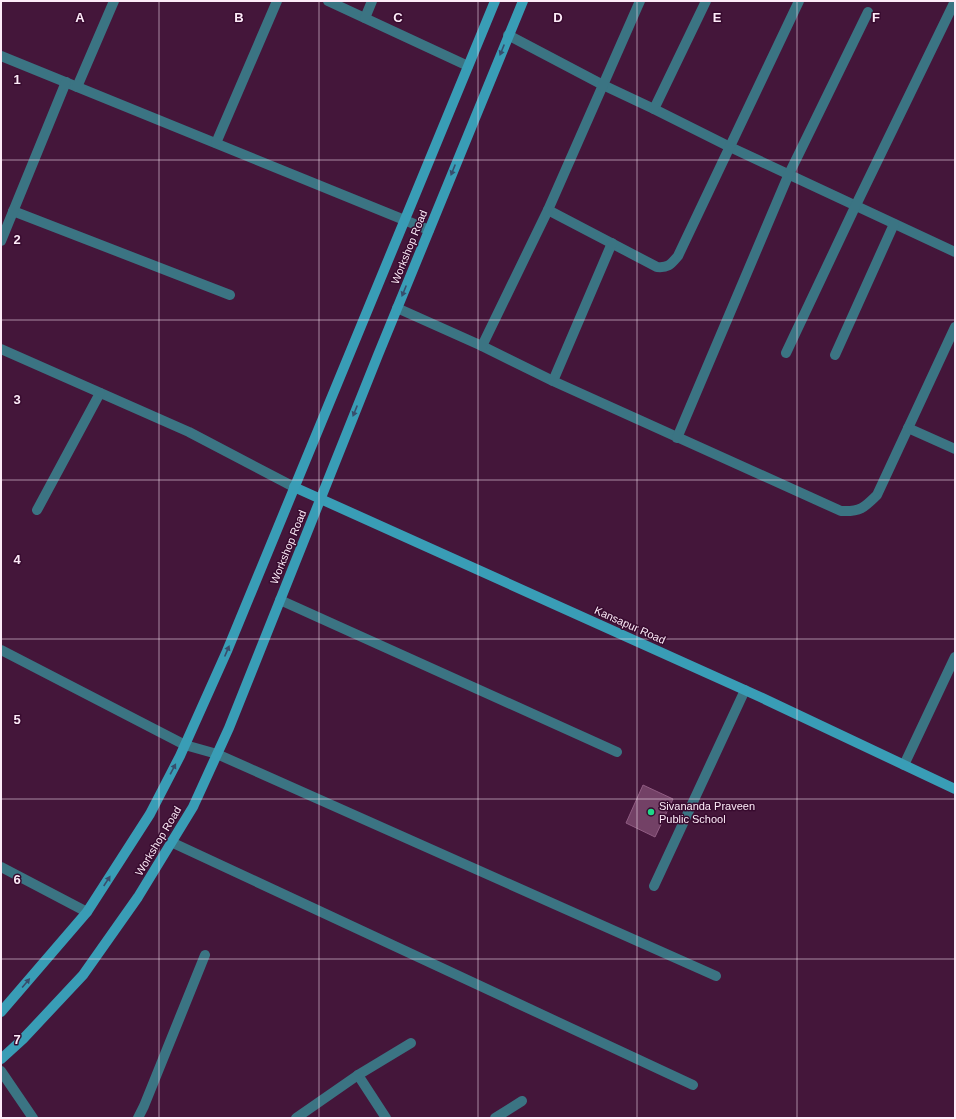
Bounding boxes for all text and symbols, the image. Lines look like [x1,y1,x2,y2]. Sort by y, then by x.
text: A [75,10,85,25]
text: B [234,10,244,25]
text: C [393,10,403,25]
text: D [553,10,563,25]
text: E [713,10,722,25]
text: F [872,10,880,25]
one-way arrow [499,44,505,56]
text: 1 [13,72,21,87]
one-way arrow [450,165,456,177]
street label: Workshop Road [389,208,429,286]
text: 2 [13,232,21,247]
one-way arrow [401,285,407,297]
text: 3 [13,392,21,407]
one-way arrow [352,406,358,418]
street label: Workshop Road [268,508,308,586]
text: 4 [13,552,21,567]
street label: Kansapur Road [593,604,667,646]
one-way arrow [224,645,230,657]
text: 5 [13,712,21,727]
one-way arrow [170,764,177,775]
place label: Sivananda Praveen Public School [659,800,755,825]
street label: Workshop Road [133,804,183,878]
marker: Sivananda Praveen Public School [646,807,656,817]
text: 6 [13,872,21,887]
one-way arrow [103,876,111,886]
one-way arrow [22,977,31,988]
text: 7 [13,1032,21,1047]

